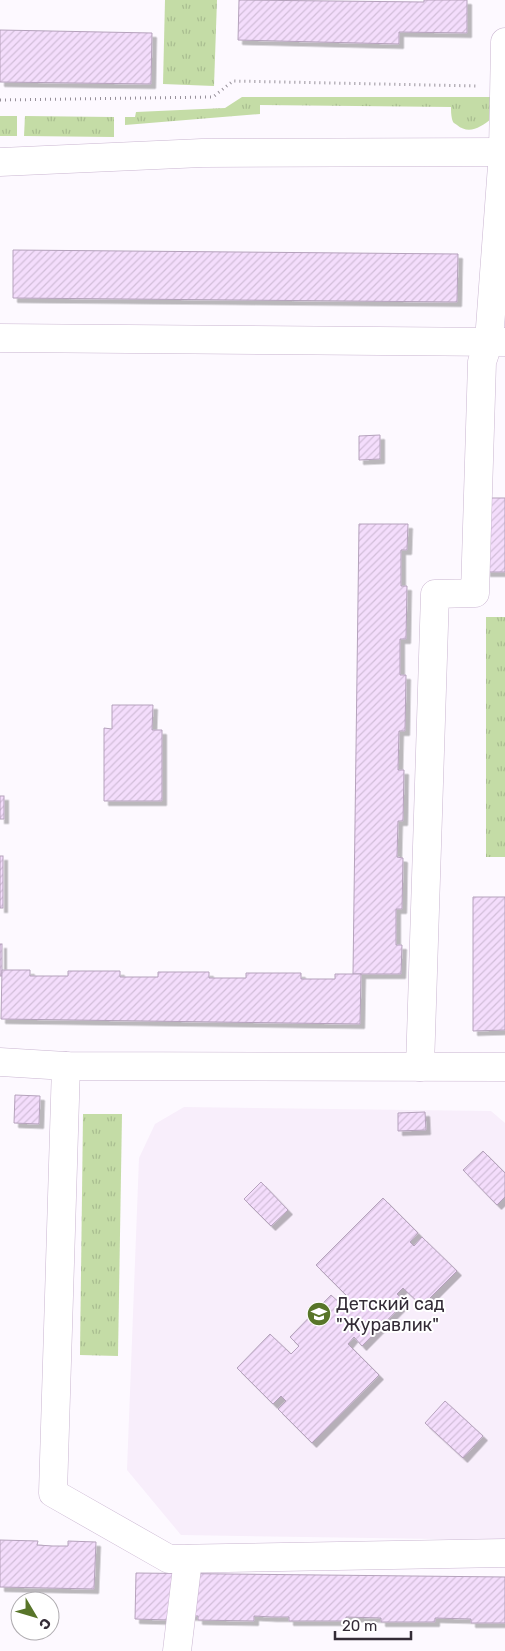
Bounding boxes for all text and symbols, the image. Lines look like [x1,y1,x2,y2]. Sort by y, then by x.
place label: Детский сад "Журавлик" [336,1293,445,1336]
school or university icon: Детский сад "Журавлик" [306,1301,332,1327]
north arrow [10,1591,60,1641]
scale bar [335,1608,411,1640]
text: С [35,1615,55,1633]
text: 20 m [342,1617,377,1635]

